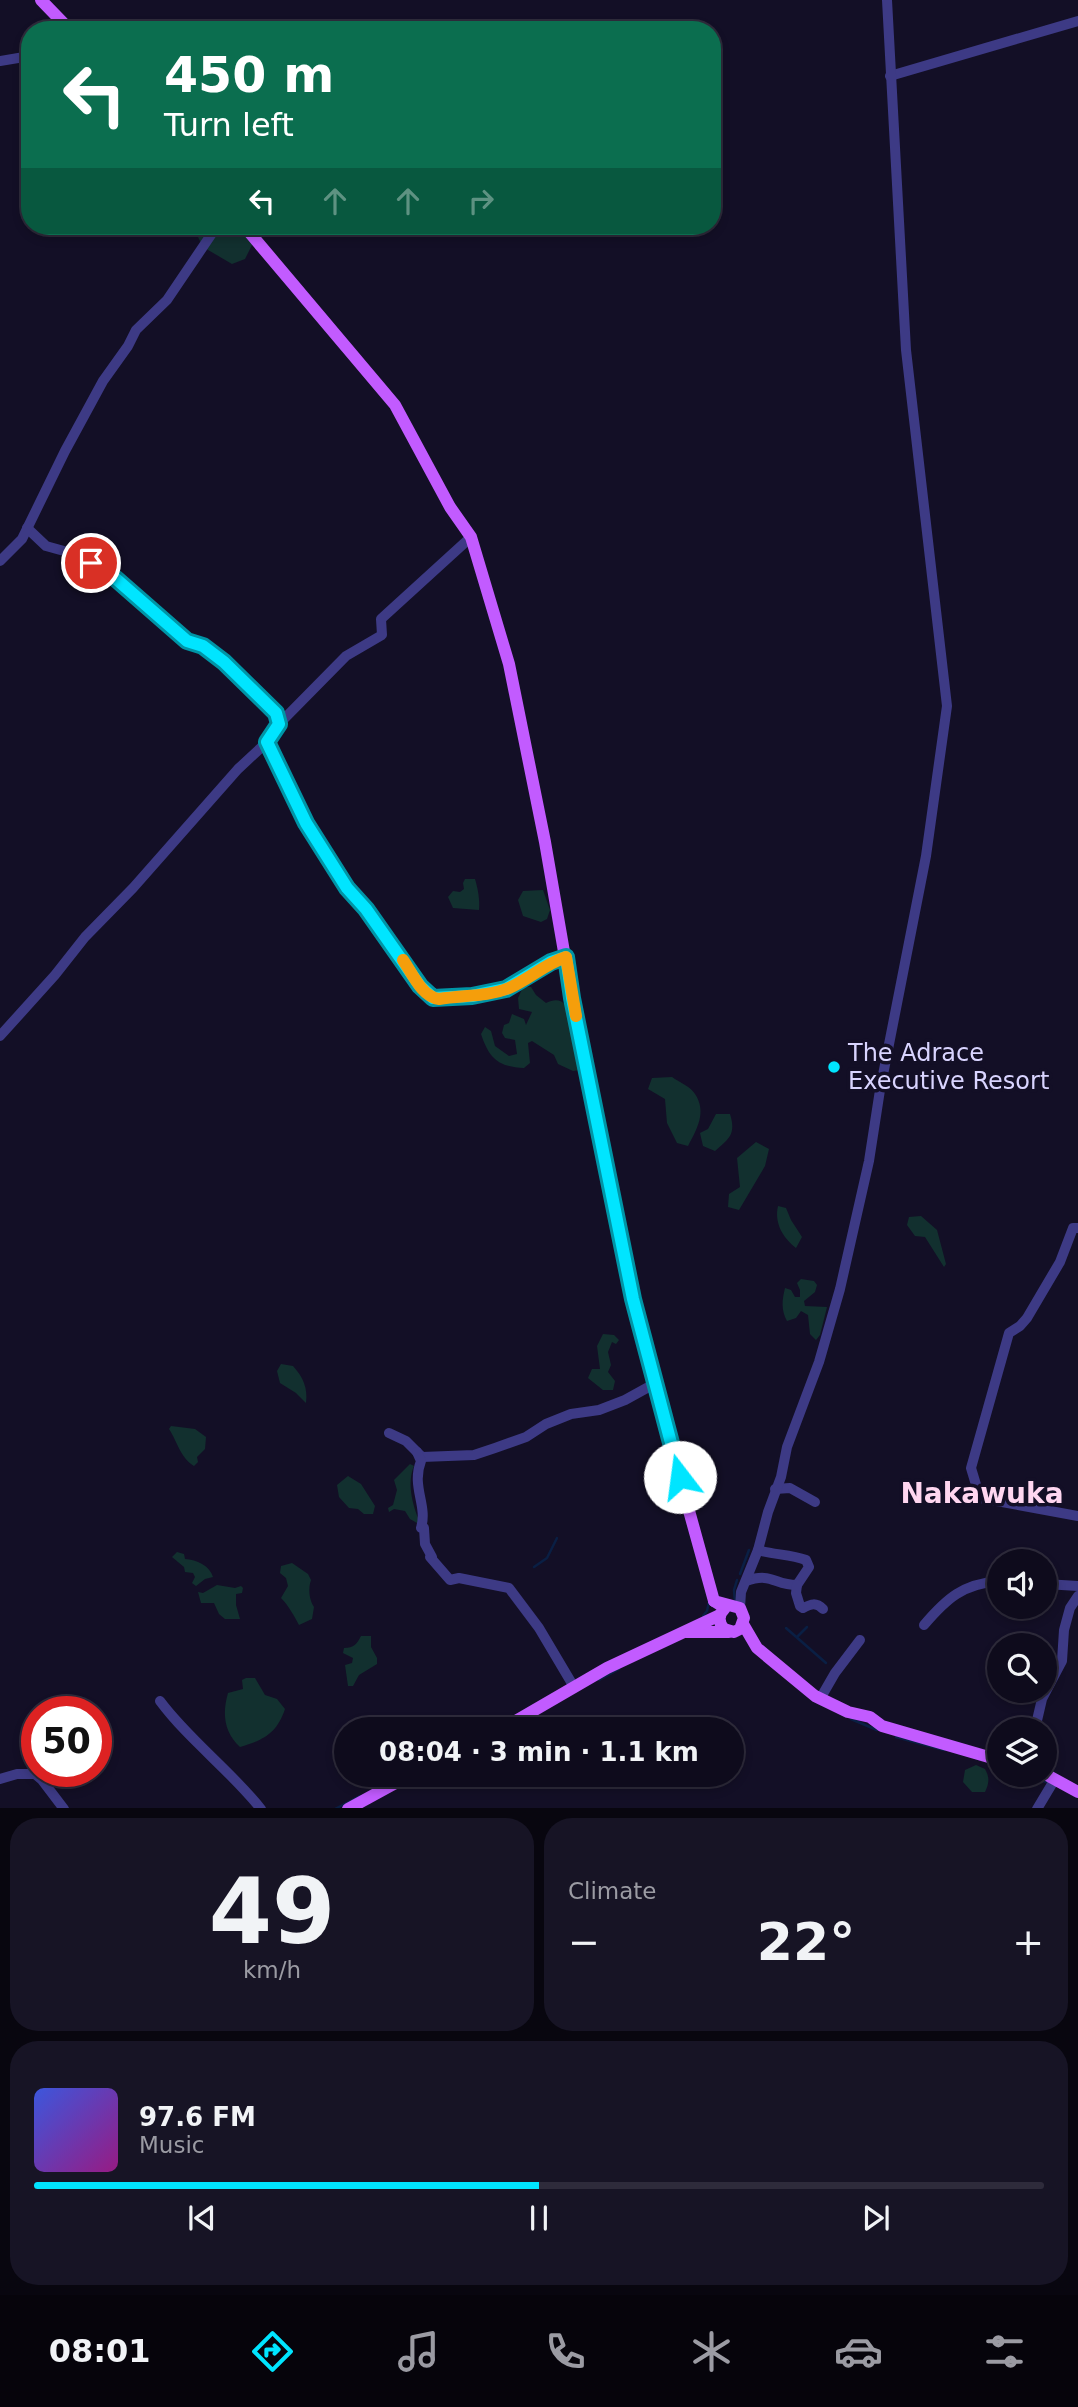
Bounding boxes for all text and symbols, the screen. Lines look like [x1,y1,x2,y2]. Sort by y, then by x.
text: 450 m [164,47,334,104]
icon: left [49,49,140,140]
text: Turn left [164,106,294,144]
icon: left [243,182,281,220]
icon: ahead [316,182,354,220]
icon: ahead [389,182,427,220]
icon: right [462,182,500,220]
pin [61,533,121,593]
icon: arrive [72,544,110,582]
place label: The Adrace Executive Resort [847,1039,1049,1095]
marker: The Adrace Executive Resort [826,1059,842,1075]
position arrow [643,1440,717,1514]
district label: Nakawuka [900,1477,1064,1510]
map controls [987,1549,1057,1787]
button: sound [987,1549,1057,1619]
button: search [987,1633,1057,1703]
speed limit sign: 50 [21,1696,112,1787]
button: layers [987,1717,1057,1787]
text: 08:04 · 3 min · 1.1 km [379,1737,699,1767]
text: 49 [209,1859,335,1964]
text: Climate [568,1878,657,1904]
text: 22° [757,1912,855,1972]
text: − [568,1920,600,1964]
text: + [1012,1920,1044,1964]
text: km/h [243,1957,301,1983]
text: 97.6 FM [139,2102,256,2132]
text: Music [139,2132,204,2158]
icon: previous [183,2199,221,2237]
icon: pause [520,2199,558,2237]
icon: next [857,2199,895,2237]
icon: directions [248,2327,297,2376]
icon: music [394,2327,443,2376]
icon: phone [541,2327,590,2376]
icon: climate [687,2327,736,2376]
icon: car [834,2327,883,2376]
icon: filters [980,2327,1029,2376]
text: 08:01 [49,2332,151,2370]

